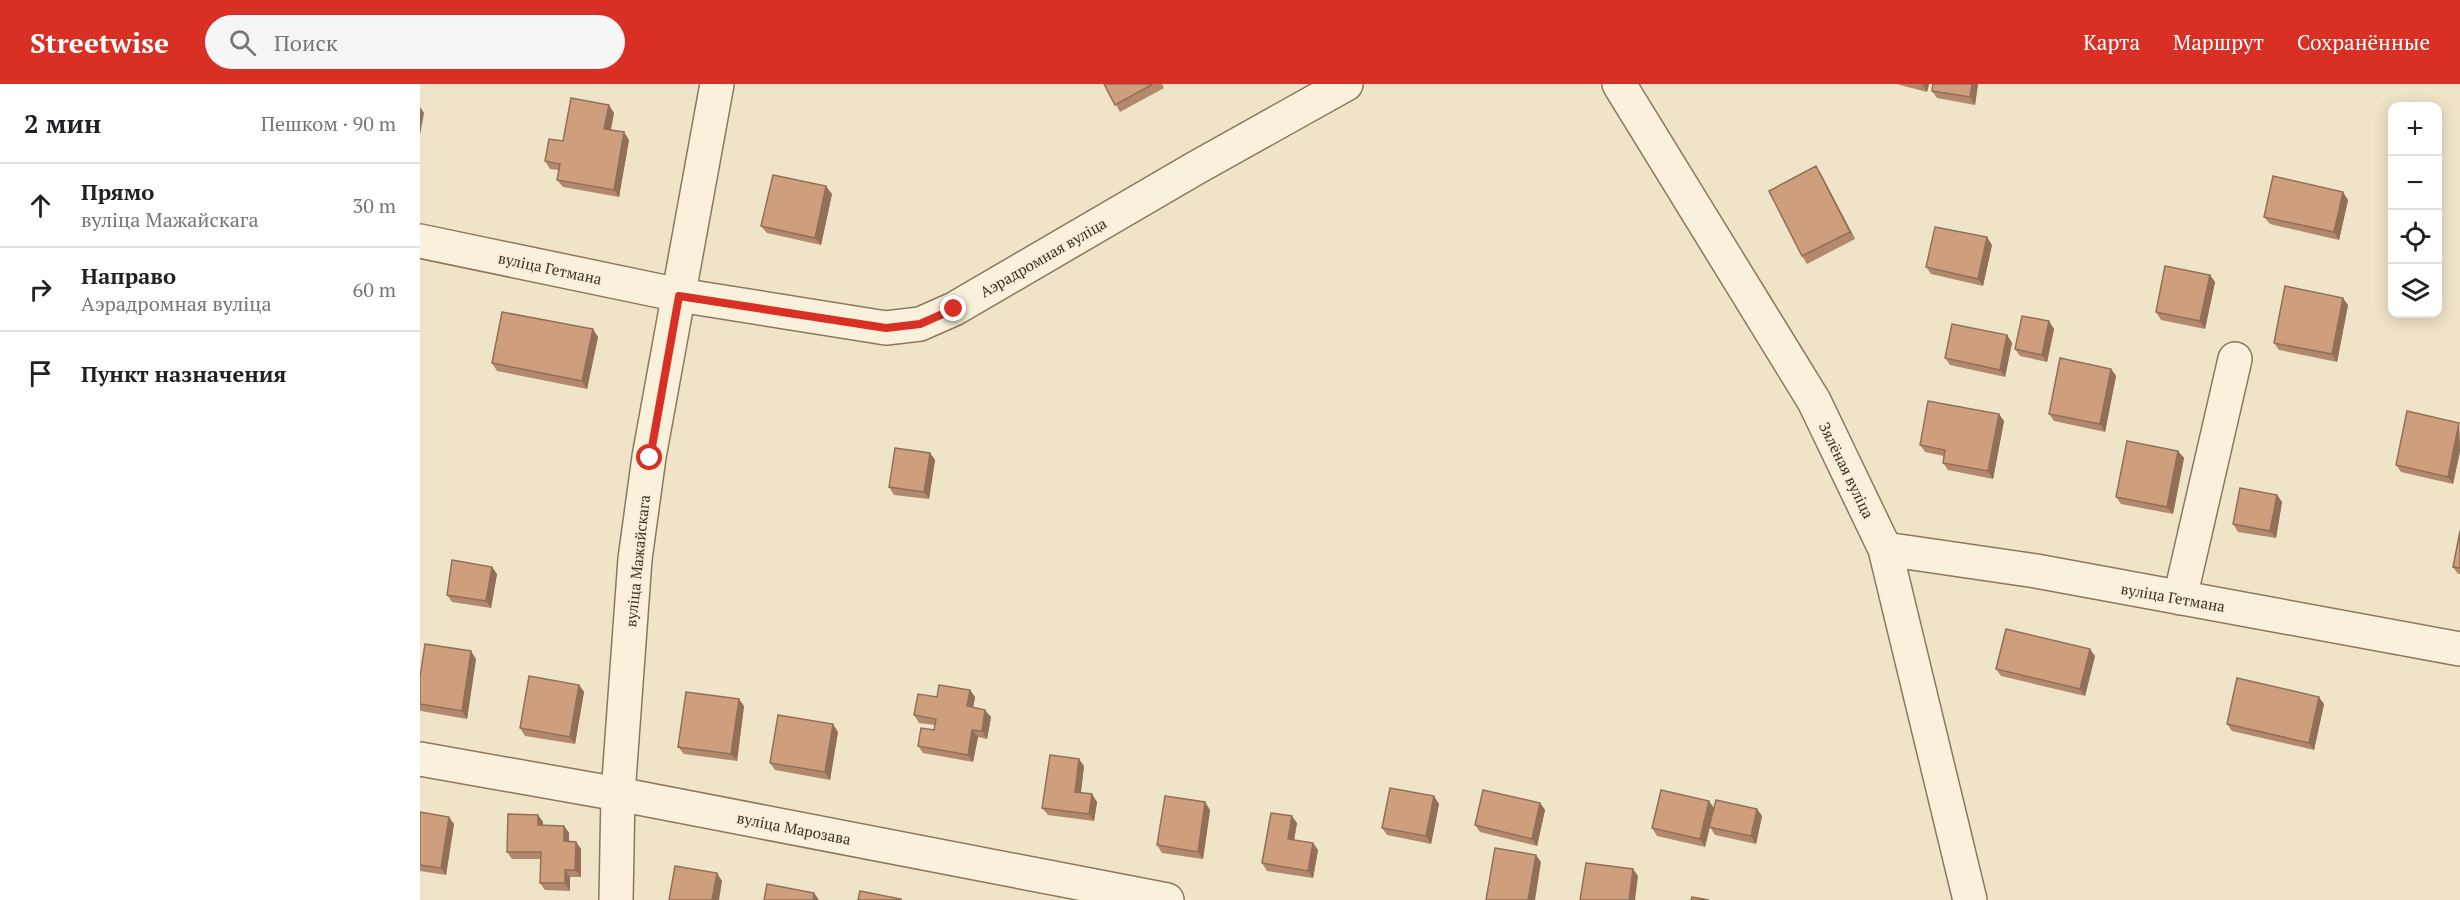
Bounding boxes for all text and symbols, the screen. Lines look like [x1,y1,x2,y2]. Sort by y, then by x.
search box [205,15,625,69]
text: Streetwise [30,24,169,61]
icon: search [226,26,259,59]
text: Поиск [274,28,338,57]
text: Карта [2083,28,2140,56]
text: Маршрут [2173,28,2264,56]
text: Сохранённые [2297,28,2430,56]
map controls [2388,102,2442,318]
button: + [2388,102,2442,156]
text: 2 мин [24,106,101,140]
text: Пешком · 90 m [261,110,396,137]
button: − [2388,156,2442,210]
text: Прямо [81,177,154,206]
icon: ahead [24,189,57,222]
text: 30 m [353,192,396,219]
text: вуліца Мажайскага [81,206,259,233]
button: locate [2388,210,2442,264]
street label: Аэрадромная вуліца [976,212,1110,301]
street label: вуліца Гетмана [496,247,604,289]
text: Направо [81,261,176,290]
button: layers [2388,264,2442,318]
icon: right [24,273,57,306]
text: 60 m [353,276,396,303]
text: Аэрадромная вуліца [81,290,272,317]
route end [940,295,966,321]
icon: arrive [24,357,57,390]
text: Пункт назначения [81,359,286,388]
street label: Зялёная вуліца [1815,418,1879,522]
route start [636,444,662,470]
street label: вуліца Мажайскага [620,493,654,628]
street label: вуліца Гетмана [2119,578,2227,616]
street label: вуліца Марозава [735,807,853,849]

